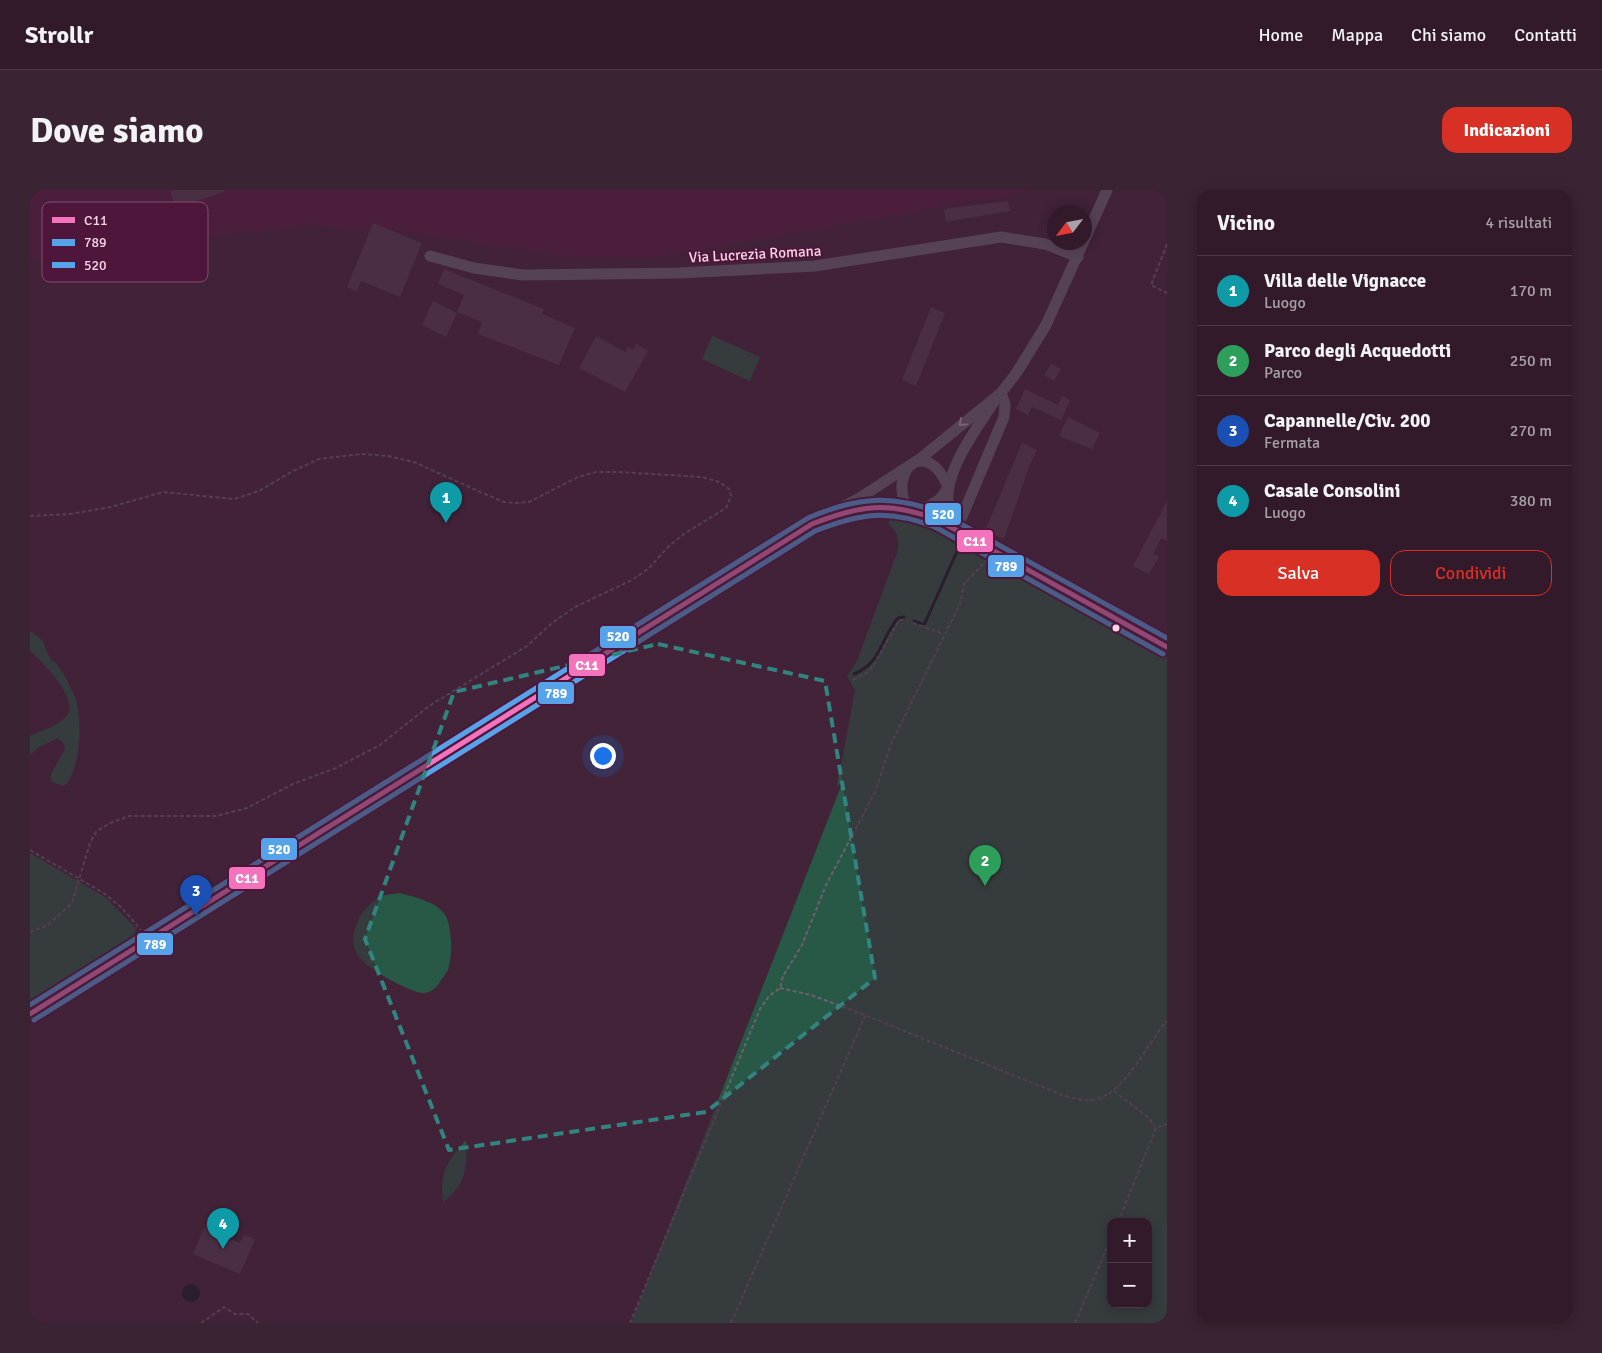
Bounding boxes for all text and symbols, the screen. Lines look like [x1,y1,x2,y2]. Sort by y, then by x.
text: Strollr [25,20,93,50]
text: Home [1258,24,1303,46]
text: Mappa [1331,24,1383,46]
text: Chi siamo [1411,24,1486,46]
text: Contatti [1514,24,1577,46]
button: Indicazioni [1442,107,1572,153]
text: Dove siamo [30,109,204,152]
legend [42,202,208,282]
north arrow [1047,205,1092,250]
text: Vicino [1217,210,1275,236]
text: C11 [84,212,108,229]
text: 4 risultati [1486,213,1552,233]
text: 789 [84,234,107,251]
street label: Via Lucrezia Romana [688,242,822,266]
text: 520 [84,257,107,274]
text: Villa delle Vignacce [1264,269,1426,293]
text: 1 [1229,281,1237,301]
text: 170 m [1510,281,1552,301]
text: Luogo [1264,293,1306,313]
text: Parco degli Acquedotti [1264,339,1451,363]
text: 2 [1229,351,1237,371]
text: 250 m [1510,351,1552,371]
text: Parco [1264,363,1302,383]
text: Capannelle/Civ. 200 [1264,409,1430,433]
one-way arrow [959,417,968,426]
text: 3 [1229,421,1237,441]
text: 270 m [1510,421,1552,441]
text: Fermata [1264,433,1320,453]
text: Casale Consolini [1264,479,1400,503]
pin: 1 [430,482,462,523]
text: 4 [1229,491,1237,511]
text: 380 m [1510,491,1552,511]
line badge: 520 [924,502,962,526]
text: Luogo [1264,503,1306,523]
text: 520 [932,506,955,523]
line badge: C11 [956,529,994,553]
text: C11 [963,533,987,550]
button: Salva [1217,550,1380,596]
button: Condividi [1390,550,1552,596]
line badge: 789 [987,554,1025,578]
text: 789 [995,558,1018,575]
unlabelled marker [1111,623,1121,633]
line badge: 520 [599,625,637,649]
text: 520 [607,628,630,645]
line badge: C11 [568,653,606,677]
text: C11 [575,657,599,674]
line badge: 789 [537,681,575,705]
text: 789 [545,685,568,702]
your location [590,743,616,769]
line badge: 520 [260,837,298,861]
text: 520 [268,841,291,858]
pin: 2 [969,845,1001,886]
line badge: C11 [228,866,266,890]
text: C11 [235,870,259,887]
pin: 3 [180,875,212,916]
line badge: 789 [136,932,174,956]
text: 789 [144,936,167,953]
pin: 4 [207,1208,239,1249]
map controls [1107,1218,1152,1308]
button: + [1107,1218,1152,1263]
button: − [1107,1263,1152,1308]

